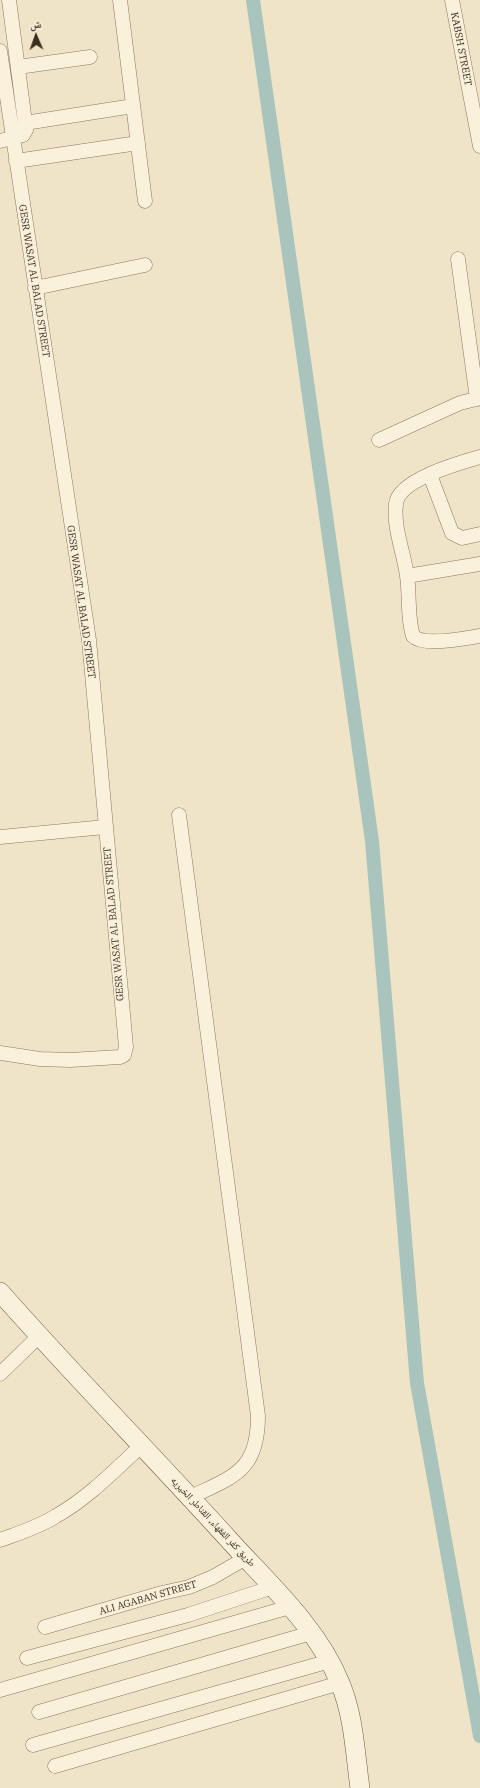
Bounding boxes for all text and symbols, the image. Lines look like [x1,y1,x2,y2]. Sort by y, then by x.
street label: KABSH STREET [448,11,474,87]
north arrow [16,16,56,56]
text: ش [29,17,42,31]
street label: GESR WASAT AL BALAD STREET [16,204,52,358]
street label: GESR WASAT AL BALAD STREET [64,525,98,679]
street label: GESR WASAT AL BALAD STREET [101,846,127,1002]
street label: طريق كفر الفقهاء, القناطر الخيريه [168,1475,258,1569]
street label: ALI AGABAN STREET [98,1578,198,1618]

